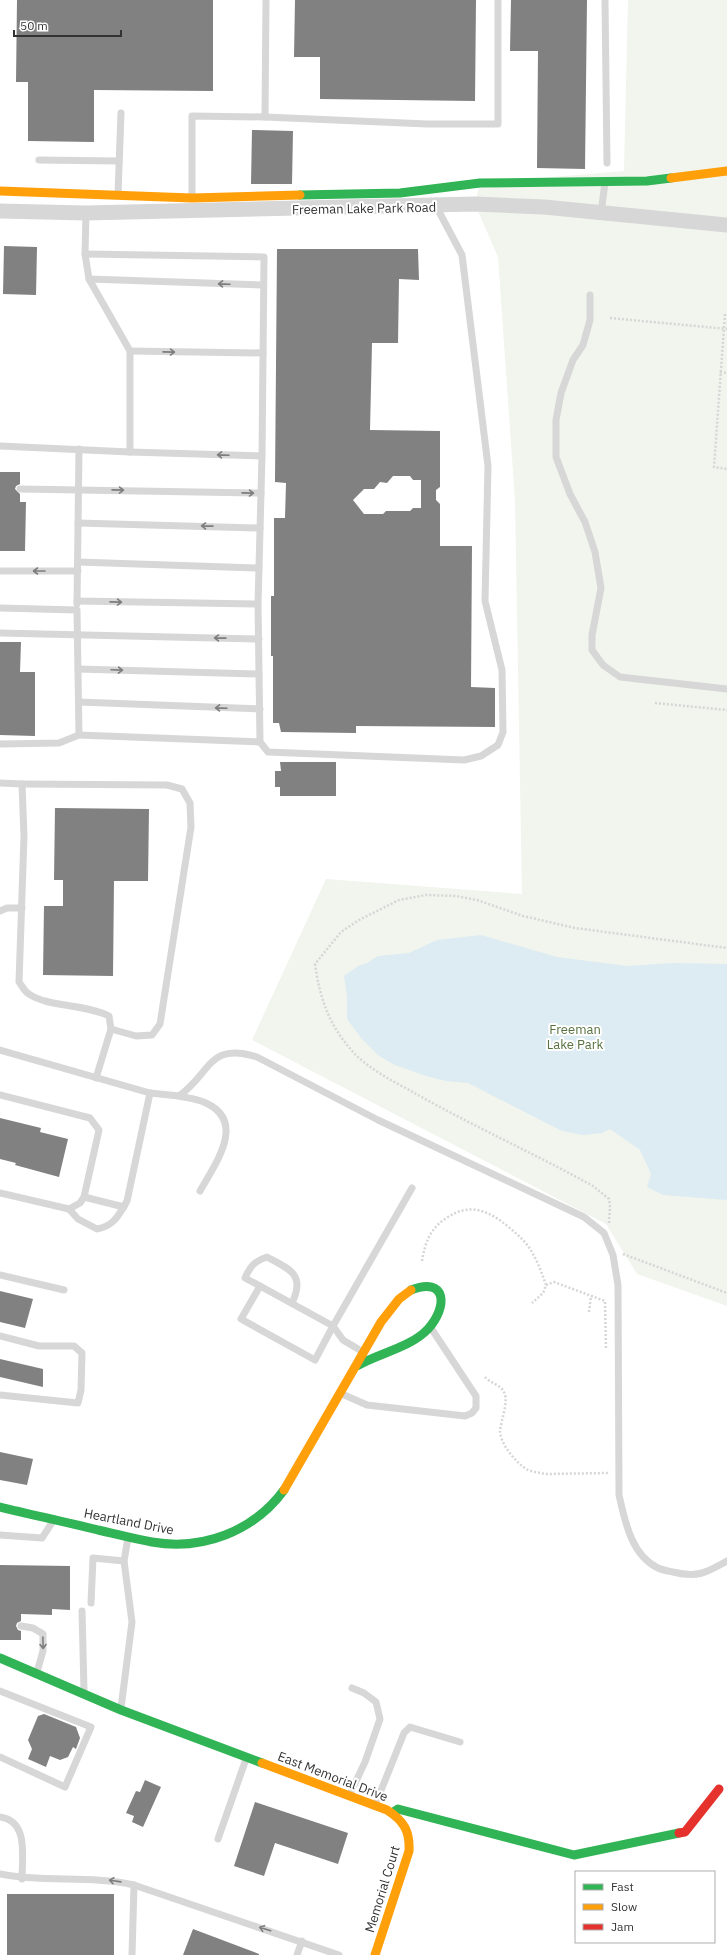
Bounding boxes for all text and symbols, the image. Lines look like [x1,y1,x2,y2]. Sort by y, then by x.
scale bar [14,12,121,38]
text: 50 m [20,18,48,33]
street label: Freeman Lake Park Road [292,199,436,218]
one-way arrow [218,280,231,288]
one-way arrow [162,348,175,356]
one-way arrow [217,451,230,458]
one-way arrow [111,487,124,494]
one-way arrow [241,489,254,497]
one-way arrow [201,523,214,530]
one-way arrow [33,567,46,575]
one-way arrow [109,598,122,606]
one-way arrow [214,634,227,642]
one-way arrow [110,666,123,674]
one-way arrow [215,704,228,711]
park label: Freeman Lake Park [547,1021,603,1053]
street label: Heartland Drive [82,1504,175,1539]
one-way arrow [39,1636,47,1649]
street label: East Memorial Drive [275,1748,390,1805]
street label: Memorial Court [361,1844,404,1935]
legend [575,1871,715,1943]
one-way arrow [109,1877,122,1885]
text: Fast [611,1879,634,1894]
text: Slow [611,1899,637,1914]
text: Jam [611,1919,634,1934]
one-way arrow [259,1925,272,1932]

